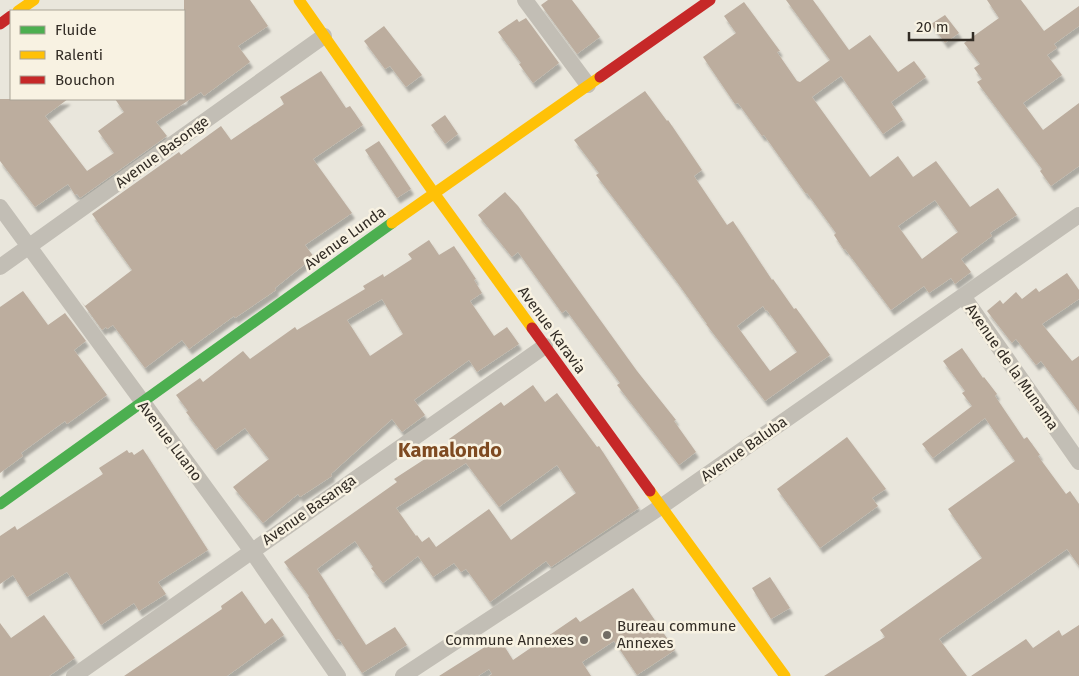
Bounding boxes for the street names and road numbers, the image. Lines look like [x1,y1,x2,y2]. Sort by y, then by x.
street label: Avenue Basonge [112,112,212,192]
street label: Avenue Lunda [301,203,389,273]
street label: Avenue Karavia [514,283,590,377]
street label: Avenue de la Munama [962,301,1062,433]
street label: Avenue Luano [134,397,206,485]
street label: Avenue Baluba [697,413,791,485]
street label: Avenue Basanga [259,471,359,549]

